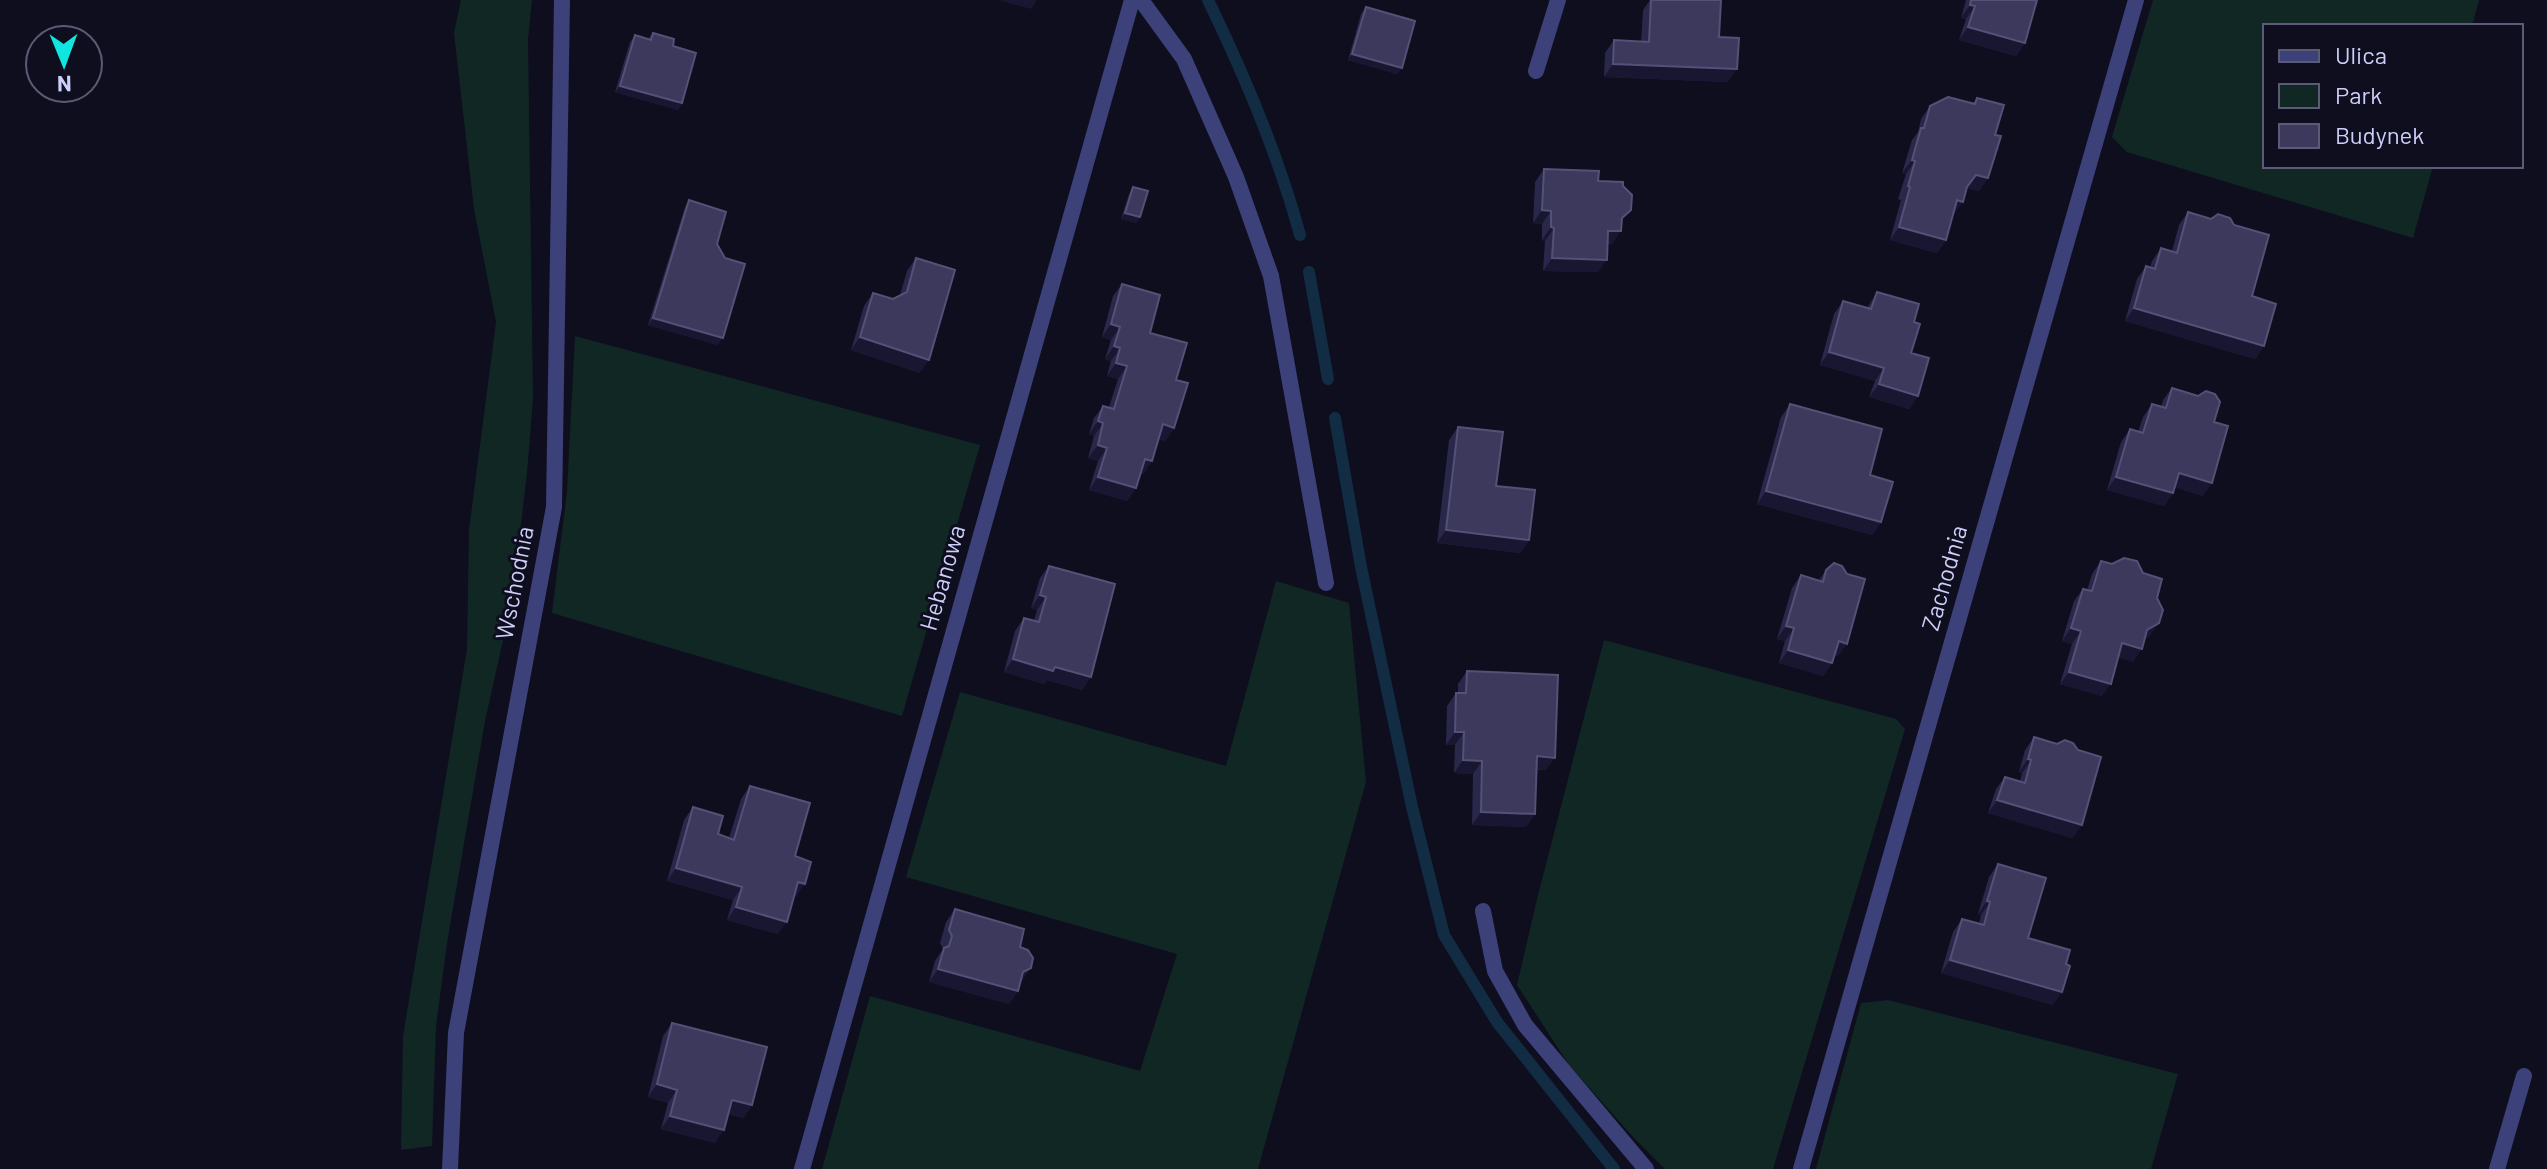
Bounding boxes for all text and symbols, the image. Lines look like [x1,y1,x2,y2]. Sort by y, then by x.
north arrow [24,24,104,104]
legend [2263,24,2523,168]
text: Ulica [2335,40,2387,69]
text: N [57,72,72,98]
text: Park [2335,80,2382,109]
text: Budynek [2335,120,2424,149]
street label: Hebanowa [913,521,970,634]
street label: Zachodnia [1915,522,1972,634]
street label: Wschodnia [488,524,539,642]

